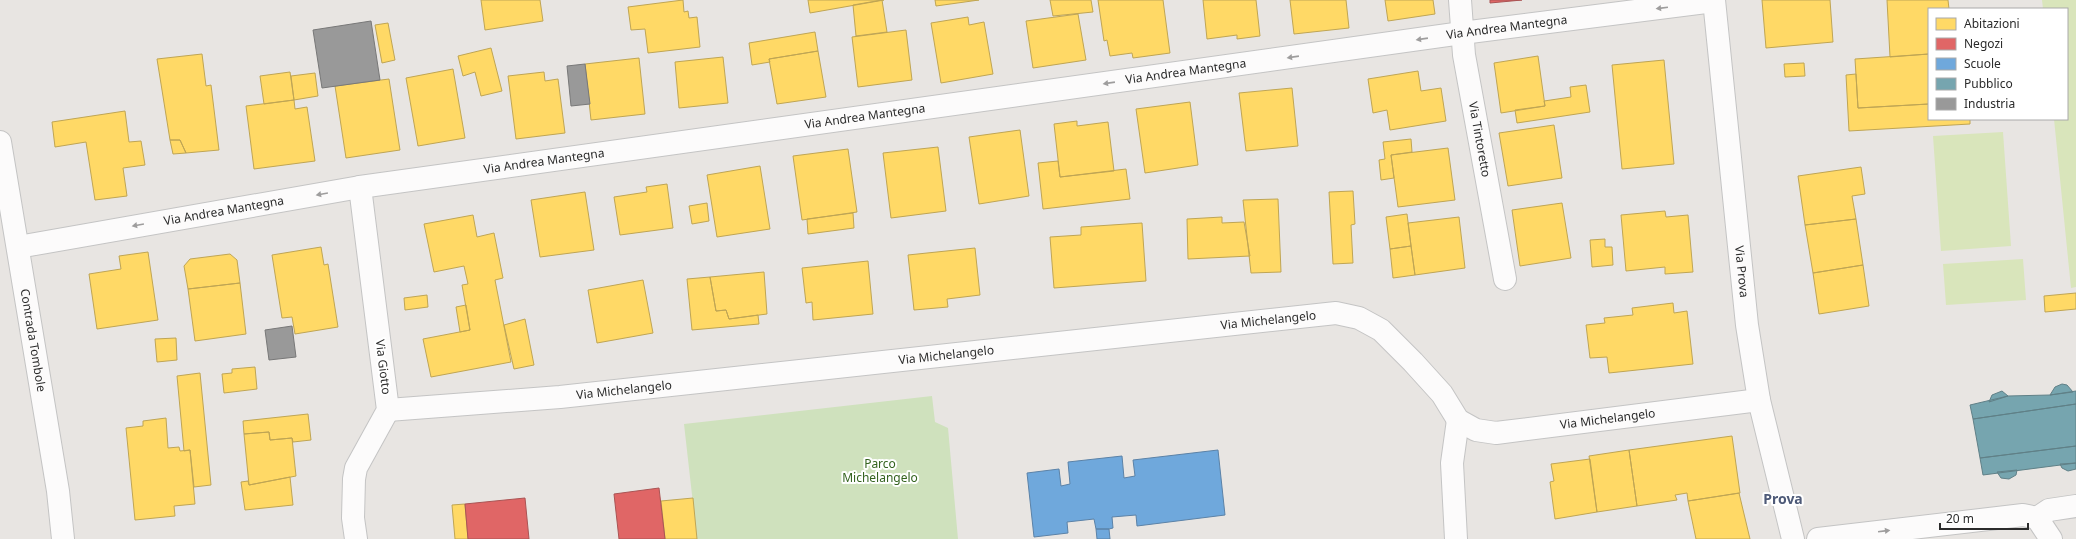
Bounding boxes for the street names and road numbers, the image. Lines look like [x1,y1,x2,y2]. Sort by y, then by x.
street label: Via Andrea Mantegna [1445,11,1568,43]
street label: Via Andrea Mantegna [1124,54,1247,88]
street label: Via Andrea Mantegna [803,99,926,133]
street label: Via Tintoretto [1465,100,1495,178]
street label: Via Andrea Mantegna [482,144,605,178]
street label: Via Andrea Mantegna [162,192,285,229]
street label: Via Prova [1731,245,1753,298]
street label: Contrada Tombole [17,287,50,393]
street label: Via Michelangelo [1220,306,1317,333]
street label: Via Giotto [372,339,395,395]
street label: Via Michelangelo [898,341,995,368]
street label: Via Michelangelo [575,376,673,403]
street label: Via Michelangelo [1559,404,1656,433]

